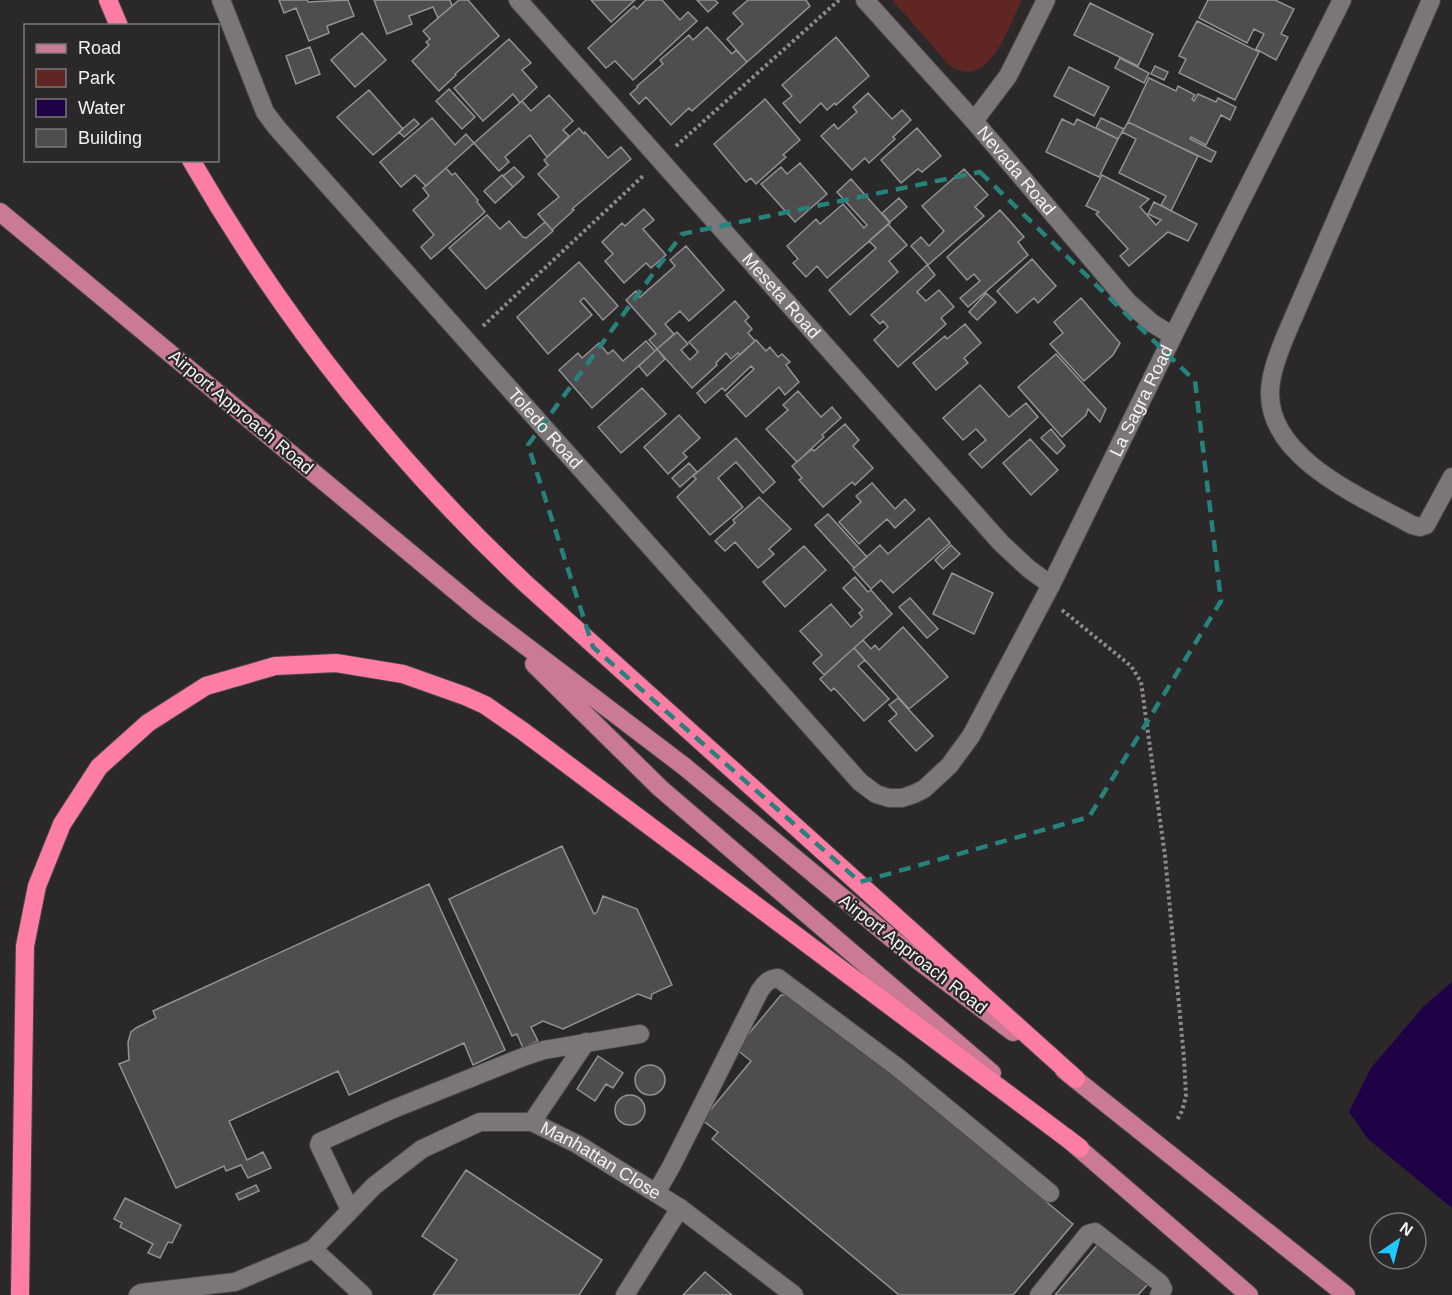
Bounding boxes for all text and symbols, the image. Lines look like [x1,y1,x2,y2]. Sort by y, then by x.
legend [24,24,219,162]
text: Road [78,38,121,58]
text: Park [78,68,116,88]
text: Water [78,98,125,118]
street label: Nevada Road [973,122,1060,219]
text: Building [78,128,142,148]
street label: Meseta Road [738,249,824,343]
street label: La Sagra Road [1106,342,1177,460]
street label: Airport Approach Road [165,346,317,478]
street label: Toledo Road [504,384,586,473]
street label: Airport Approach Road [835,890,991,1018]
street label: Manhattan Close [537,1118,664,1204]
north arrow [1368,1211,1428,1271]
text: N [1397,1219,1416,1239]

